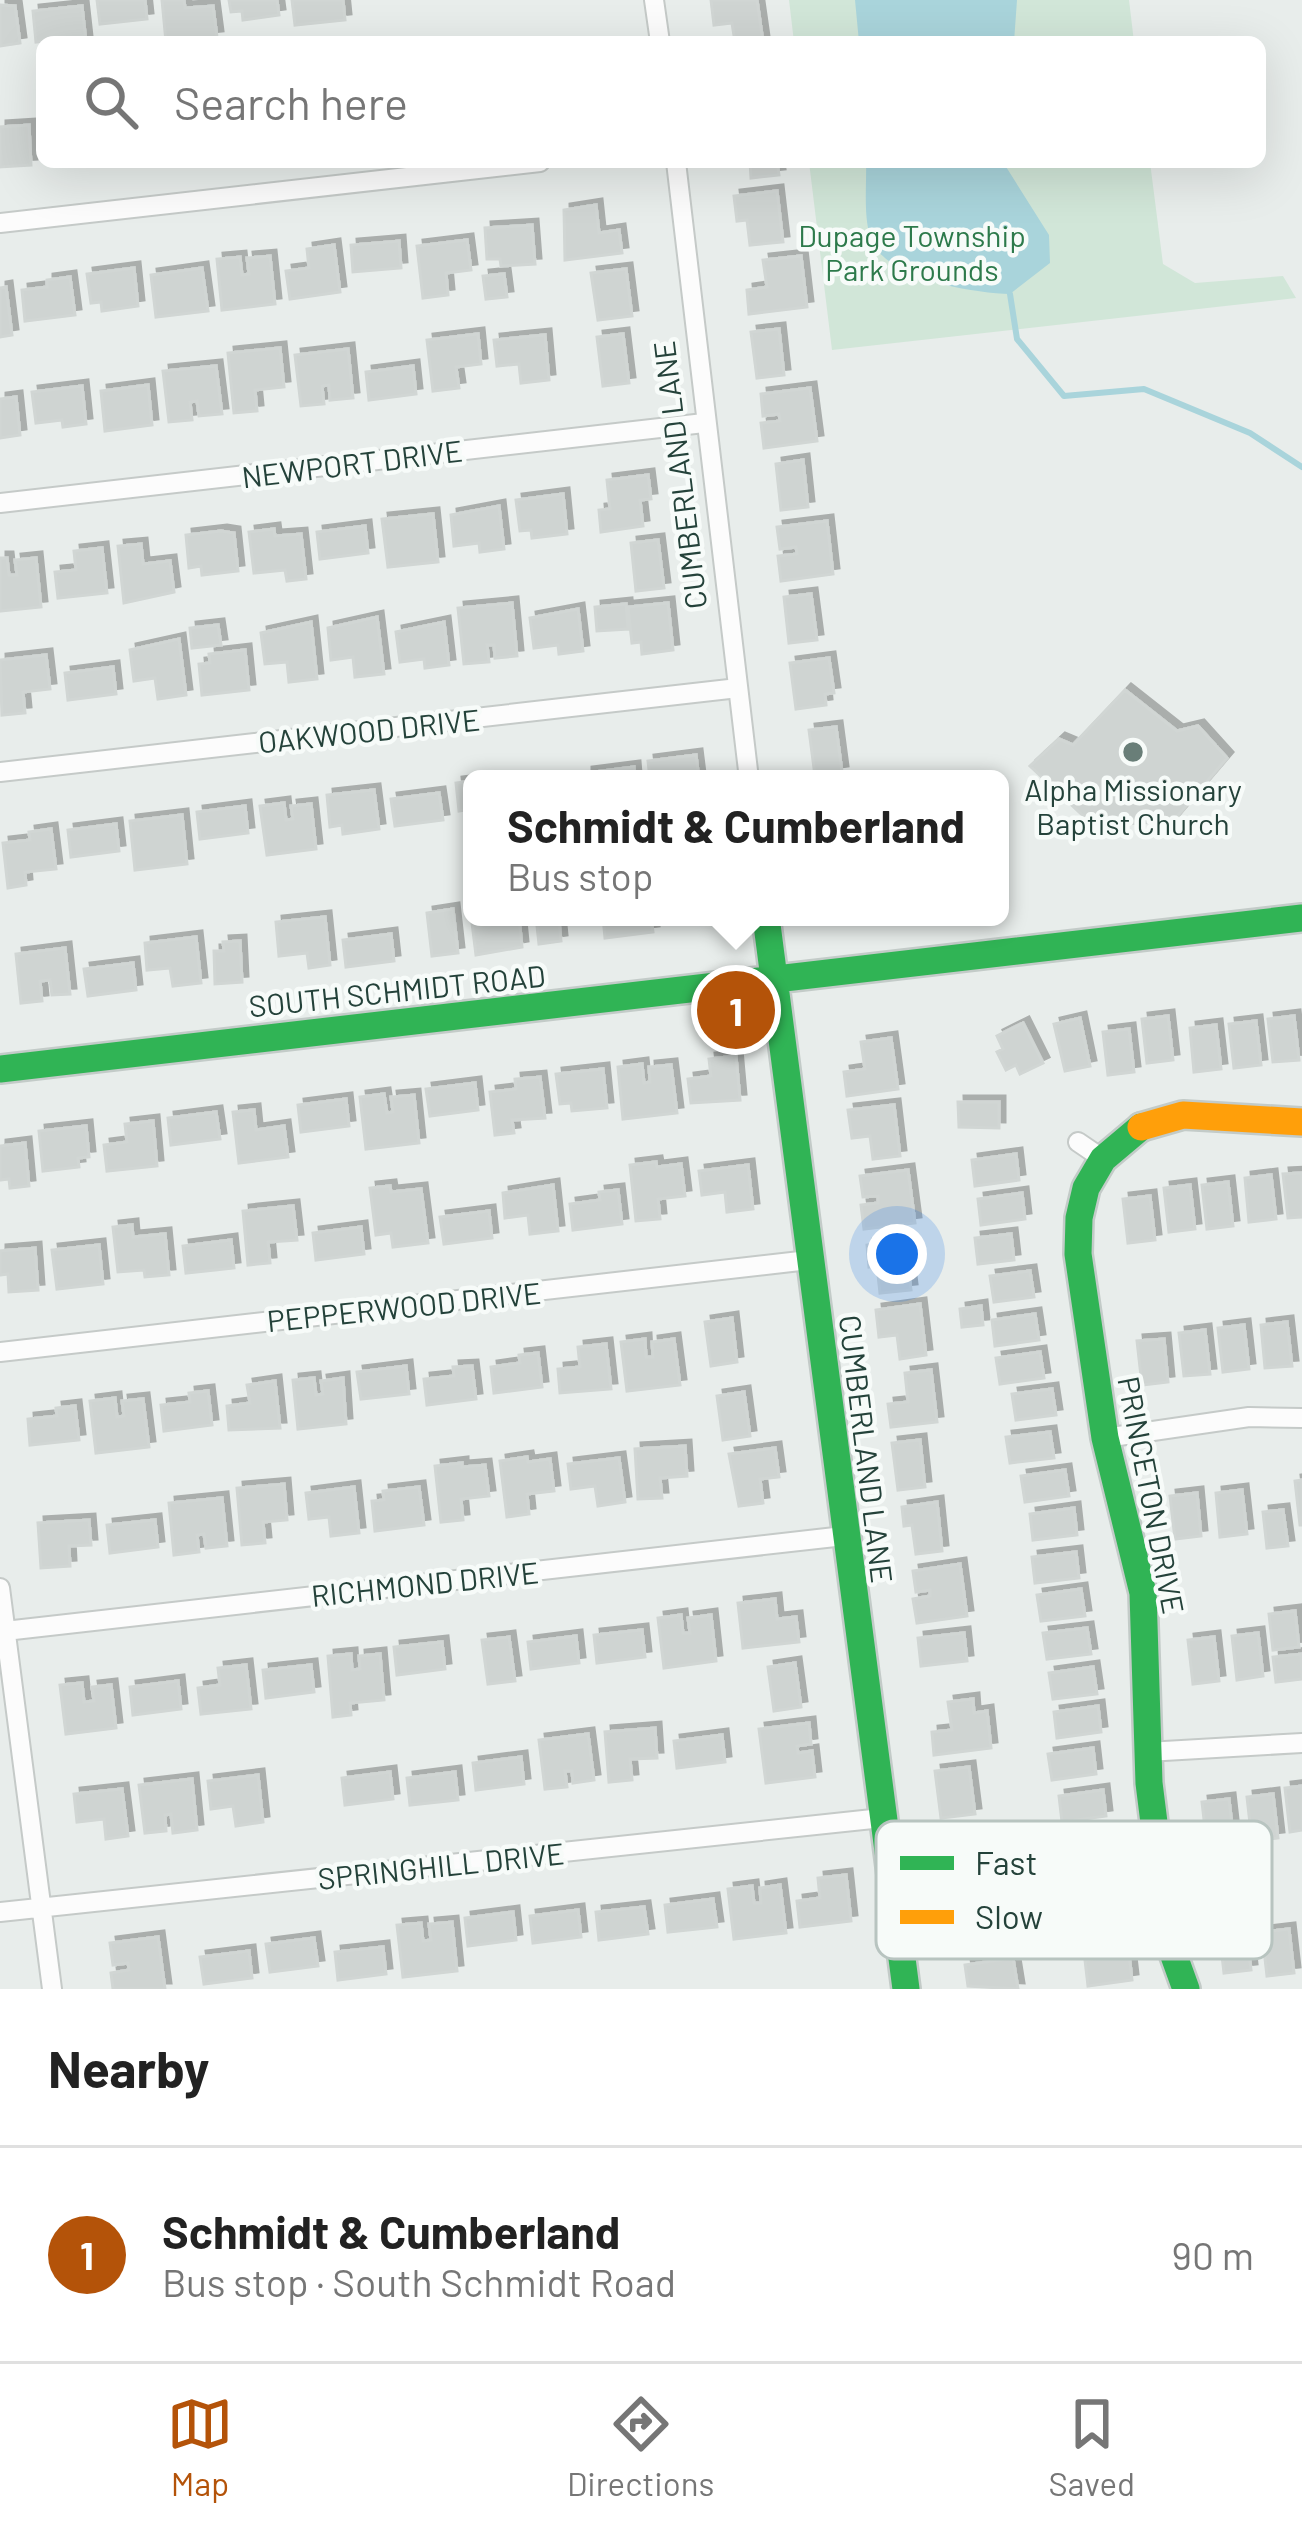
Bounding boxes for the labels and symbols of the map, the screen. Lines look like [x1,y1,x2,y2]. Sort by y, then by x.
park label: Dupage Township Park Grounds [798,217,1026,287]
street label: CUMBERLAND LANE [645,339,713,611]
street label: NEWPORT DRIVE [240,432,464,494]
street label: OAKWOOD DRIVE [256,700,482,760]
marker: Alpha Missionary Baptist Church [1120,739,1146,765]
place label: Alpha Missionary Baptist Church [1024,771,1242,841]
street label: SOUTH SCHMIDT ROAD [247,957,547,1023]
pin: 1 [697,965,775,1055]
your location [867,1224,927,1284]
street label: PEPPERWOOD DRIVE [265,1274,543,1338]
street label: CUMBERLAND LANE [833,1313,901,1585]
street label: PRINCETON DRIVE [1111,1373,1193,1617]
street label: RICHMOND DRIVE [309,1553,541,1613]
legend [876,1821,1272,1959]
street label: SPRINGHILL DRIVE [316,1834,566,1896]
text: Fast [975,1842,1037,1882]
text: Slow [975,1896,1043,1936]

